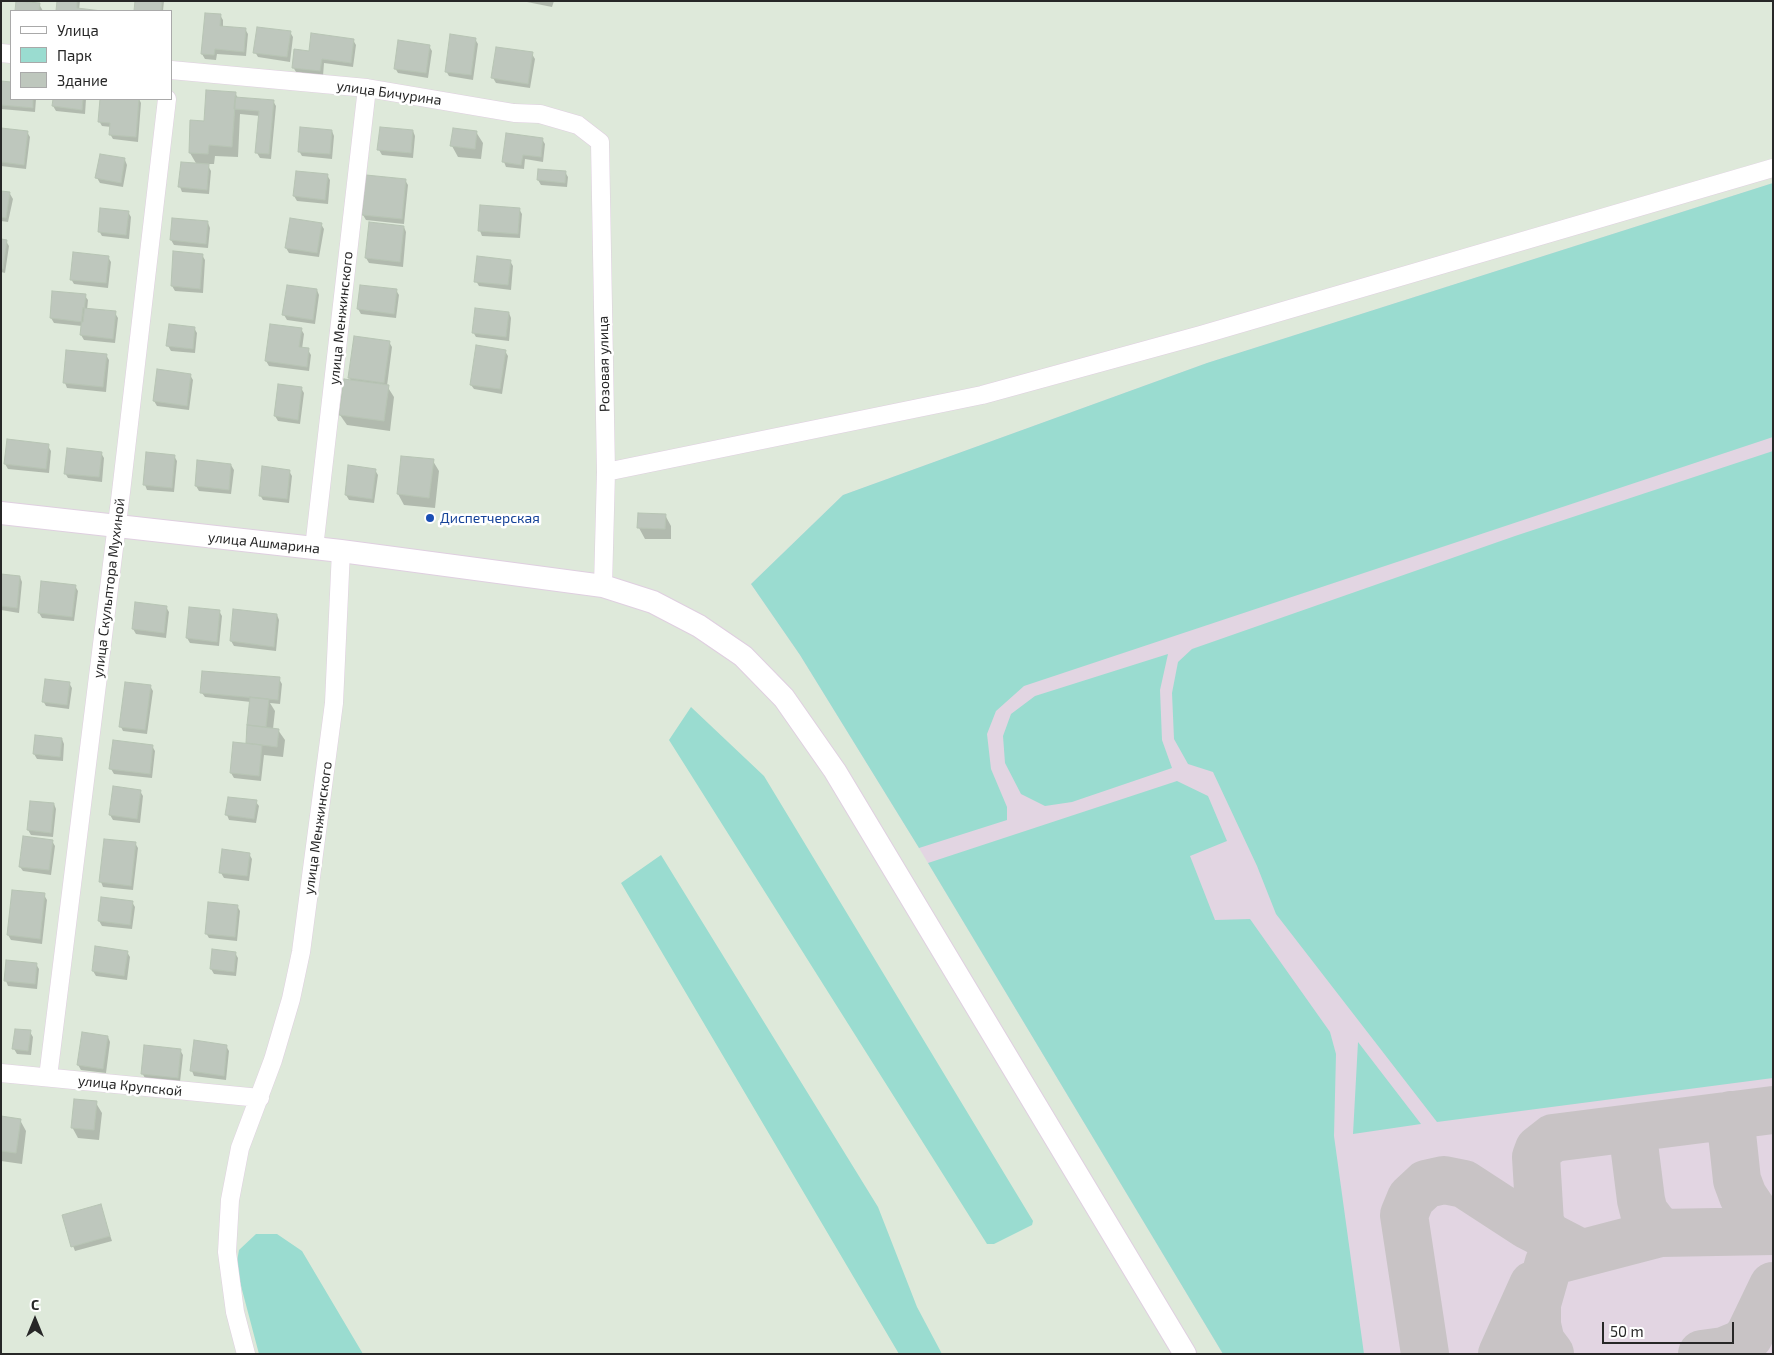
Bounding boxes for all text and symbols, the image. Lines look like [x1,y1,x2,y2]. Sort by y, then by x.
legend [10,10,172,100]
text: Улица [57,21,99,39]
text: Парк [57,46,92,64]
text: Здание [57,71,108,89]
street label: улица Бичурина [335,77,443,109]
street label: улица Менжинского [326,250,356,386]
street label: Розовая улица [595,316,613,412]
street label: улица Скульптора Мухиной [90,497,128,679]
place label: Диспетчерская [440,510,540,526]
marker: Диспетчерская [424,512,436,524]
street label: улица Ашмарина [207,529,321,557]
street label: улица Менжинского [300,760,336,896]
street label: улица Крупской [77,1072,183,1100]
north arrow [10,1295,60,1345]
text: С [31,1296,39,1313]
scale bar [1604,1312,1736,1344]
text: 50 m [1610,1322,1644,1340]

